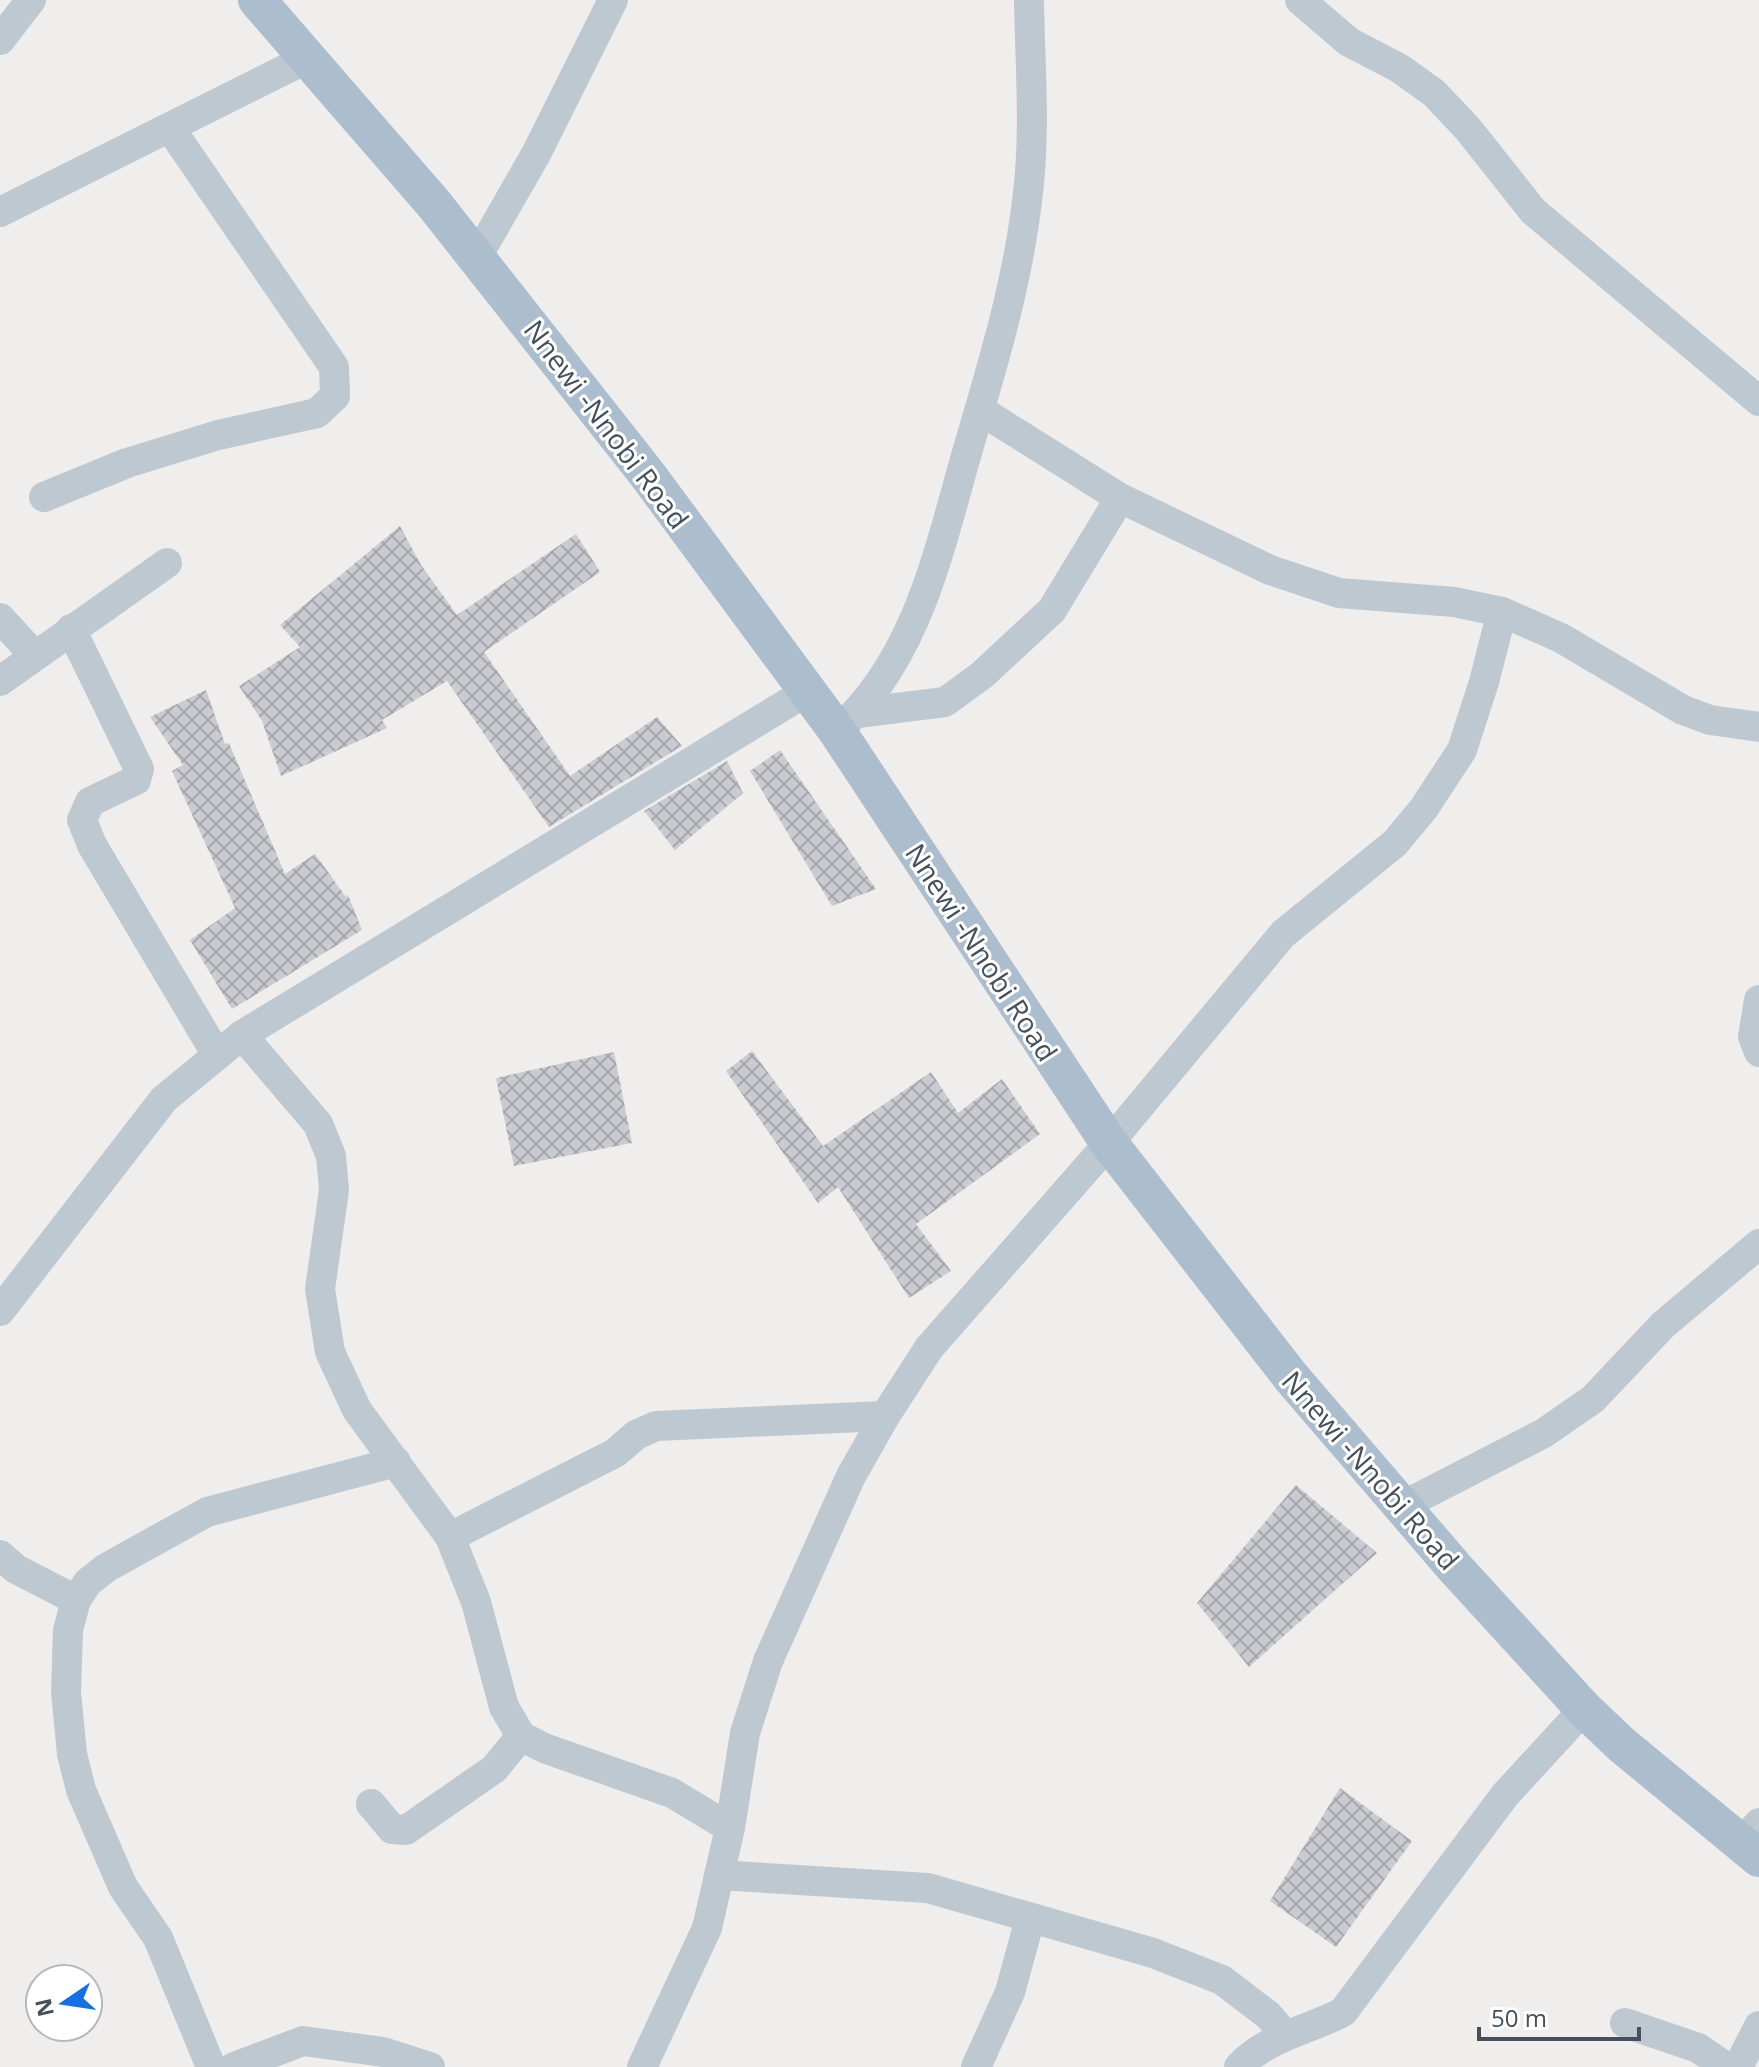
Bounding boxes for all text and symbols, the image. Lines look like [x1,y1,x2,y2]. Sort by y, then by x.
street label: Nnewi -Nnobi Road [516,312,698,536]
street label: Nnewi -Nnobi Road [897,836,1067,1068]
street label: Nnewi -Nnobi Road [1274,1362,1468,1578]
north arrow [24,1963,104,2043]
scale bar [1479,1991,1639,2041]
text: N [27,1996,60,2020]
text: 50 m [1491,2001,1547,2034]

